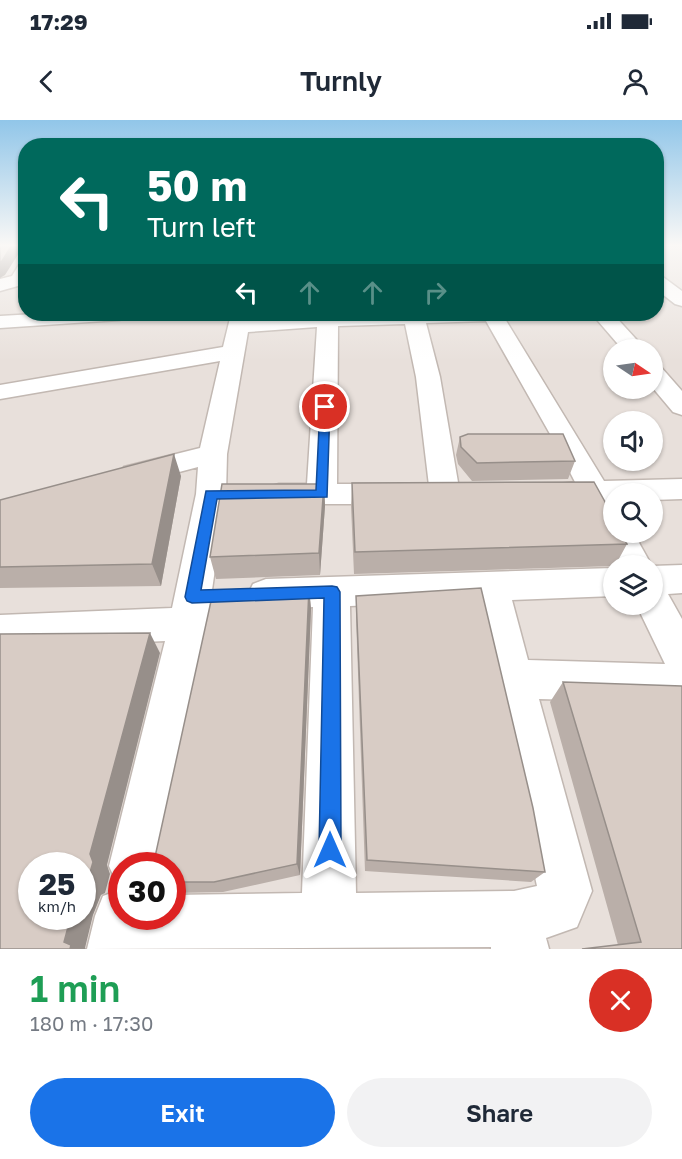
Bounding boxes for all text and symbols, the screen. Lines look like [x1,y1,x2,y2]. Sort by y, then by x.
text: 17:29 [30,8,88,35]
icon: back [30,65,63,98]
text: Turnly [300,65,382,97]
icon: person [619,65,652,98]
text: 50 m [147,160,247,210]
icon: left [48,162,126,240]
text: Turn left [147,211,256,243]
icon: left [230,276,263,309]
icon: ahead [293,276,326,309]
icon: ahead [356,276,389,309]
icon: right [419,276,452,309]
north arrow [603,339,663,399]
map controls [603,339,663,615]
pin [299,381,350,432]
icon: arrive [308,390,341,423]
button: sound [603,411,663,471]
button: search [603,483,663,543]
button: layers [603,555,663,615]
position arrow [298,818,362,882]
speed limit sign: 30 [108,852,186,930]
text: 25 [39,866,75,902]
text: km/h [38,897,76,915]
text: 1 min [30,967,120,1010]
button: close [589,969,652,1032]
text: 180 m · 17:30 [30,1011,153,1035]
button: Exit [30,1078,335,1147]
button: Share [347,1078,652,1147]

